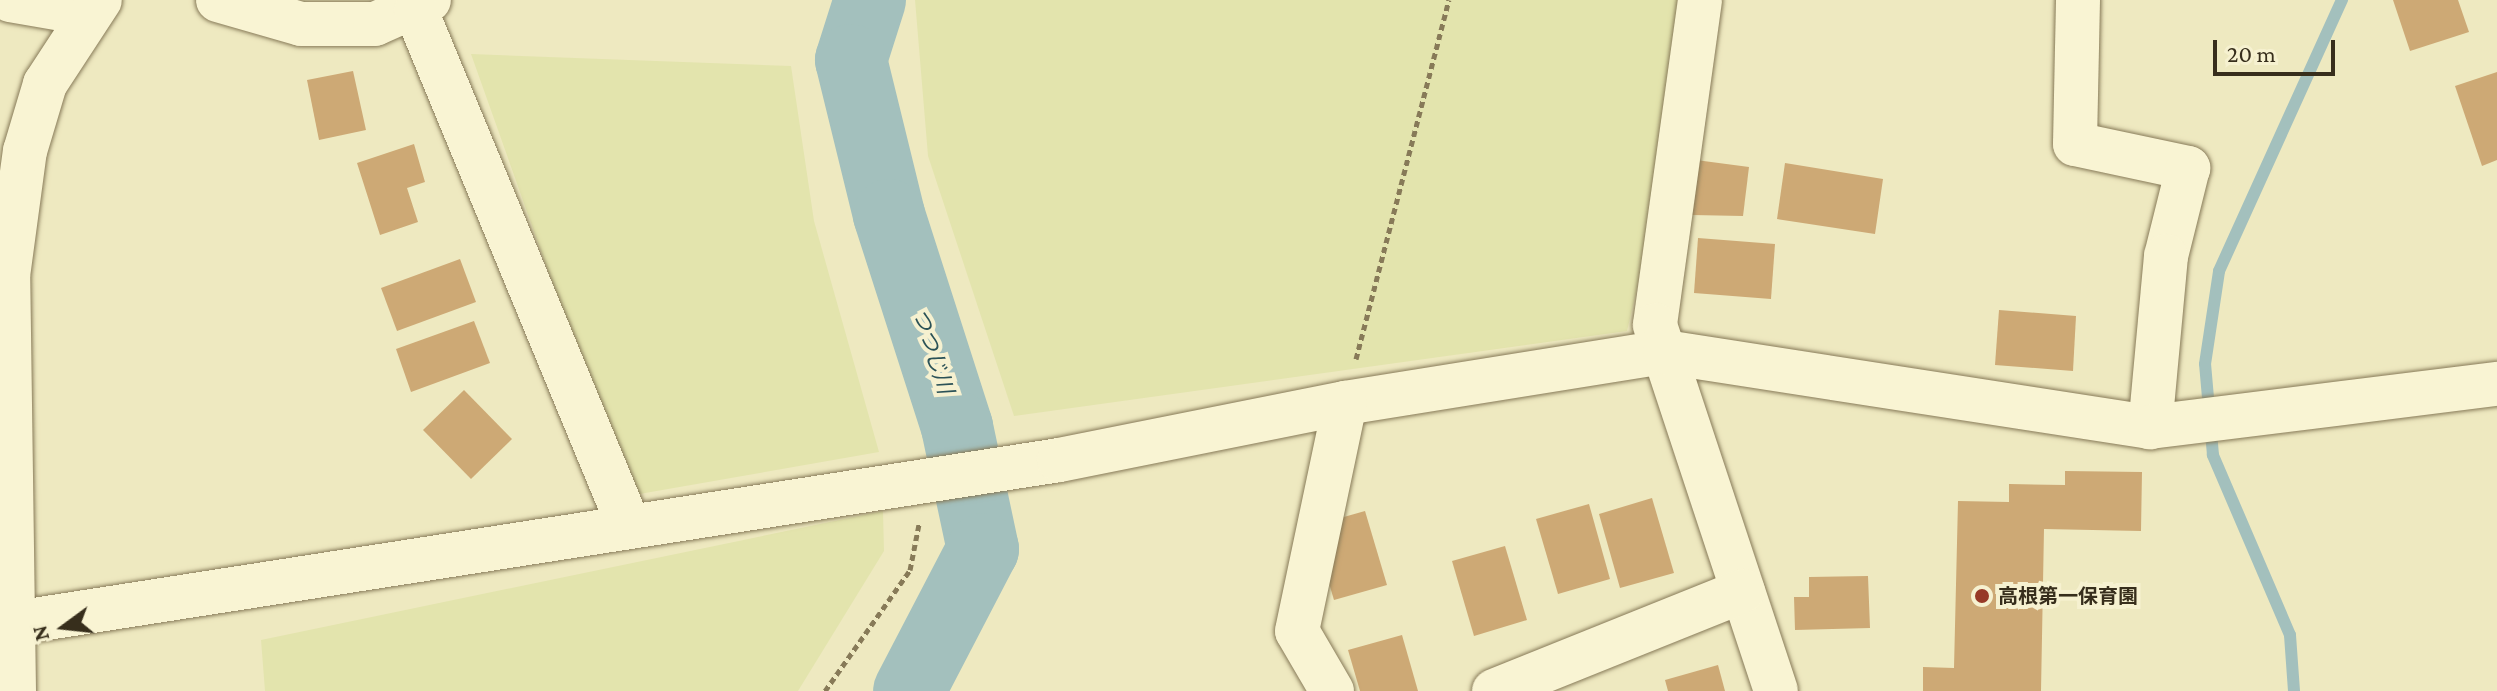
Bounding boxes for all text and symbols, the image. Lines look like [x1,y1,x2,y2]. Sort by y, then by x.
scale bar [2217,24,2339,74]
text: 20 m [2227,40,2276,67]
water label: つつじ川 [907,305,959,397]
place label: 高根第一保育園 [1998,584,2138,608]
north arrow [24,587,104,667]
marker: 高根第一保育園 [1973,587,1991,605]
text: N [26,623,54,644]

